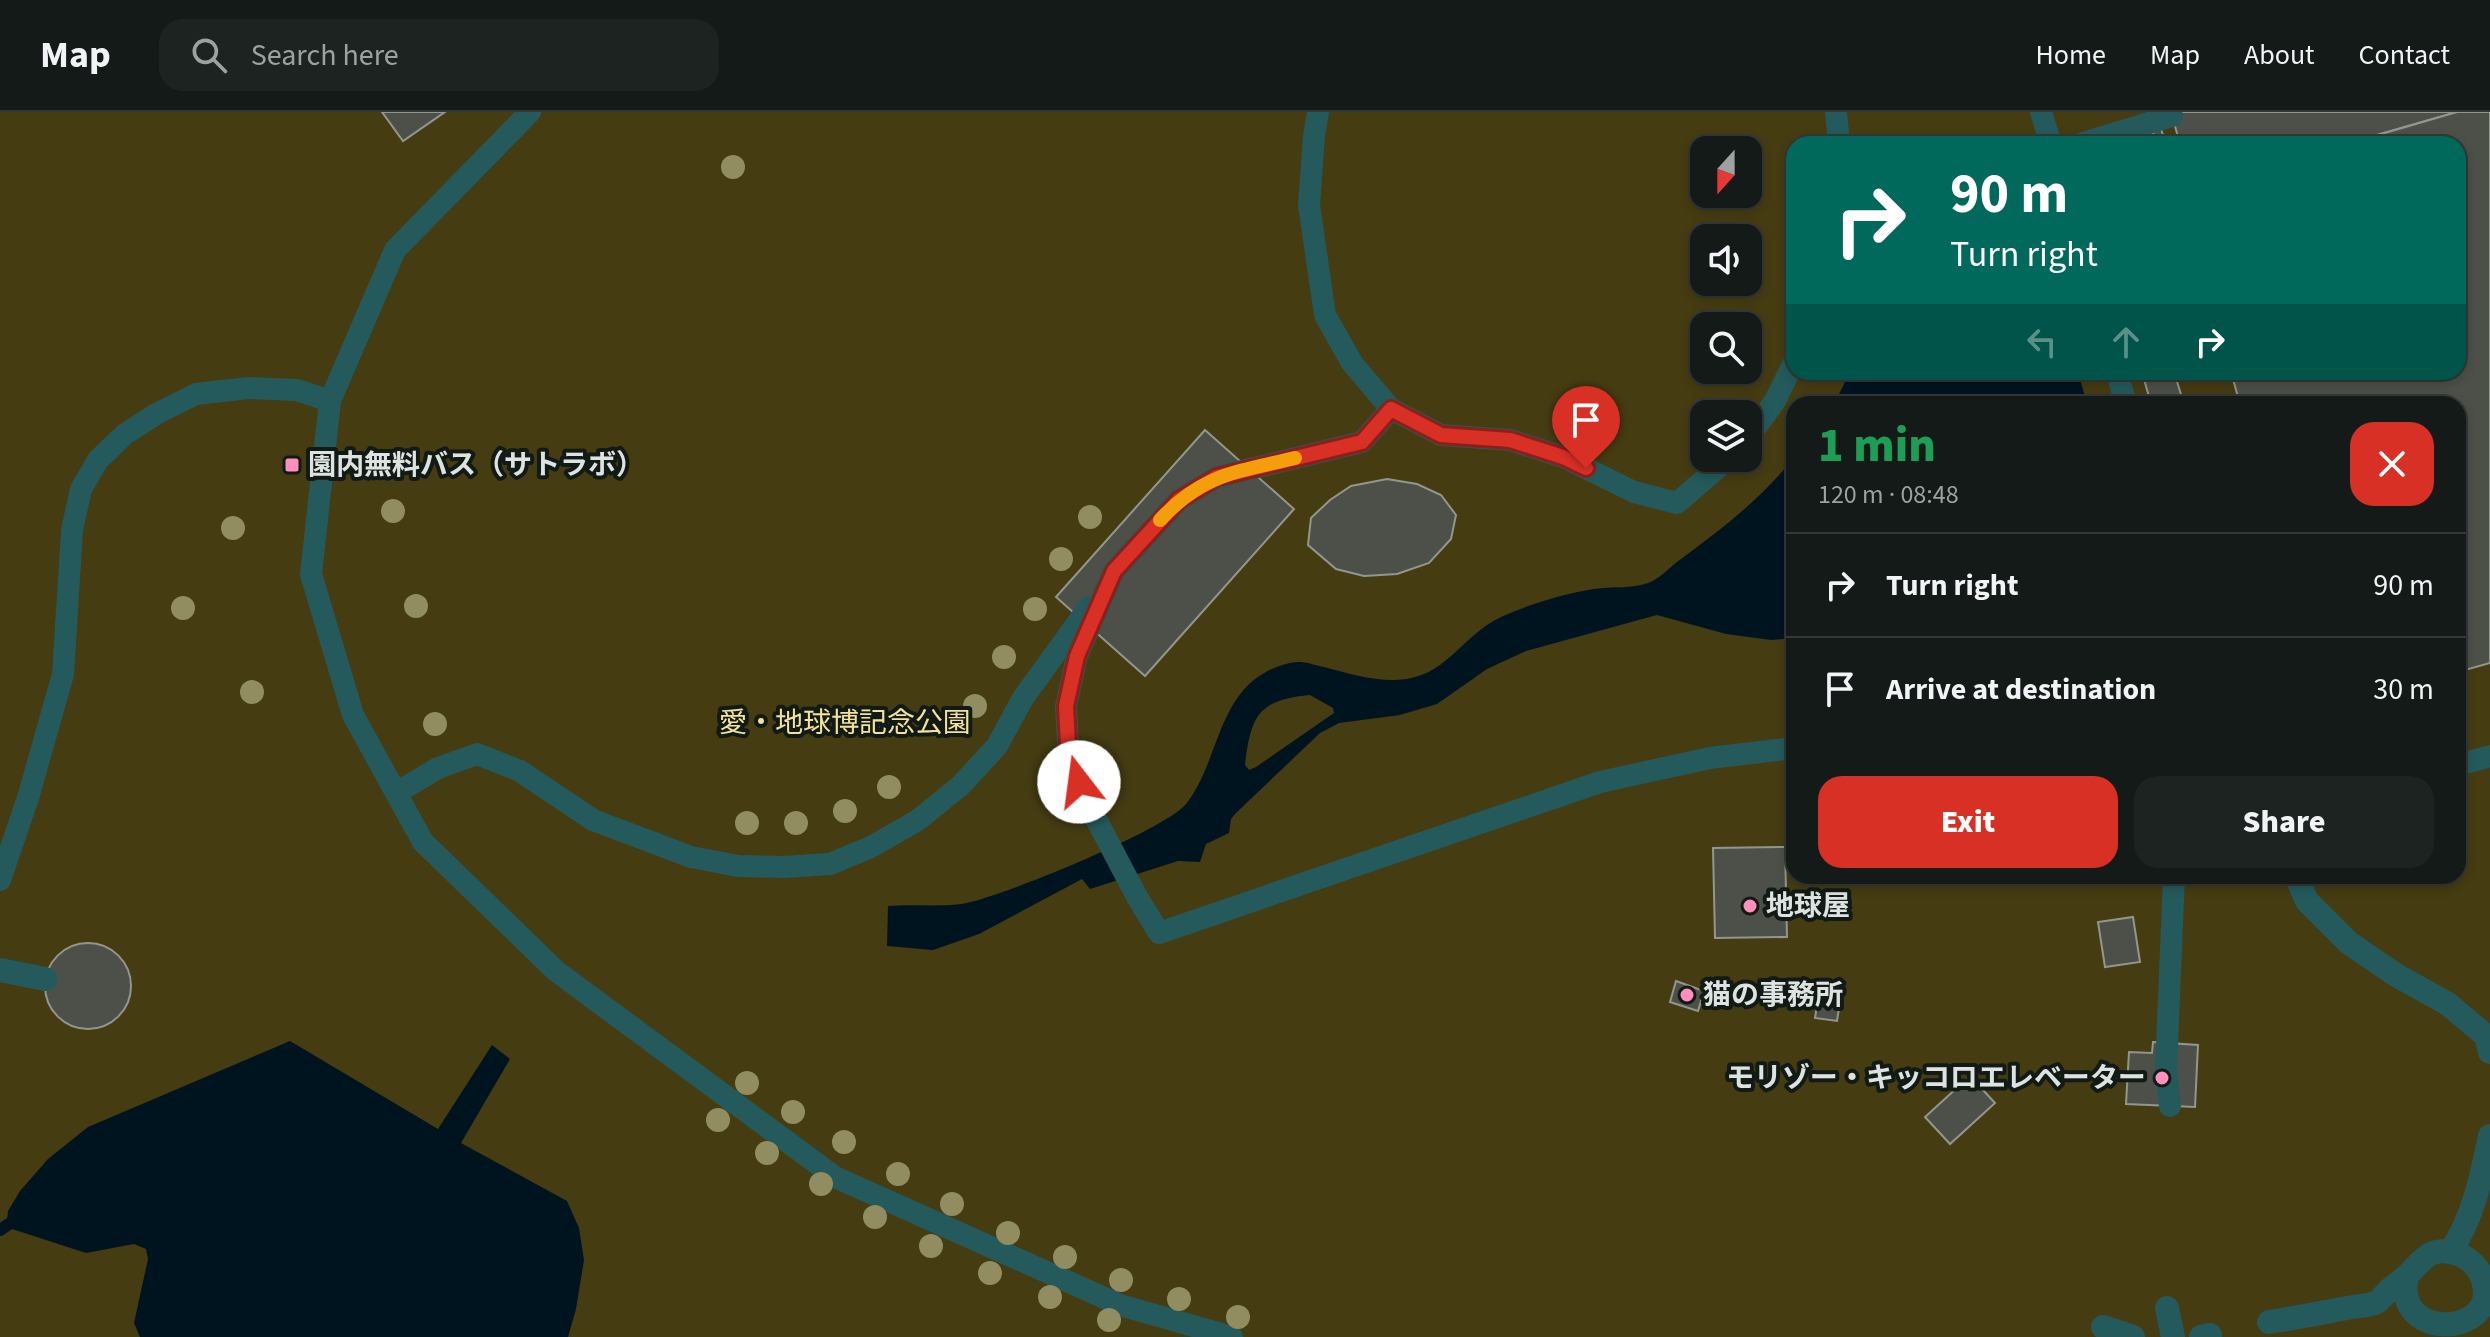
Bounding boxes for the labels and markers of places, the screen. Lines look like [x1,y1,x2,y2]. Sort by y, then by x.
pin [1552,386,1620,468]
place label: 園内無料バス（サトラボ） [308,445,644,485]
marker: 園内無料バス（サトラボ） [283,456,301,474]
place label: 地球屋 [1766,886,1850,926]
marker: 地球屋 [1741,897,1759,915]
place label: 猫の事務所 [1703,975,1843,1015]
marker: 猫の事務所 [1678,986,1696,1004]
place label: モリゾー・キッコロエレベーター [1726,1058,2146,1098]
marker: モリゾー・キッコロエレベーター [2153,1069,2171,1087]

